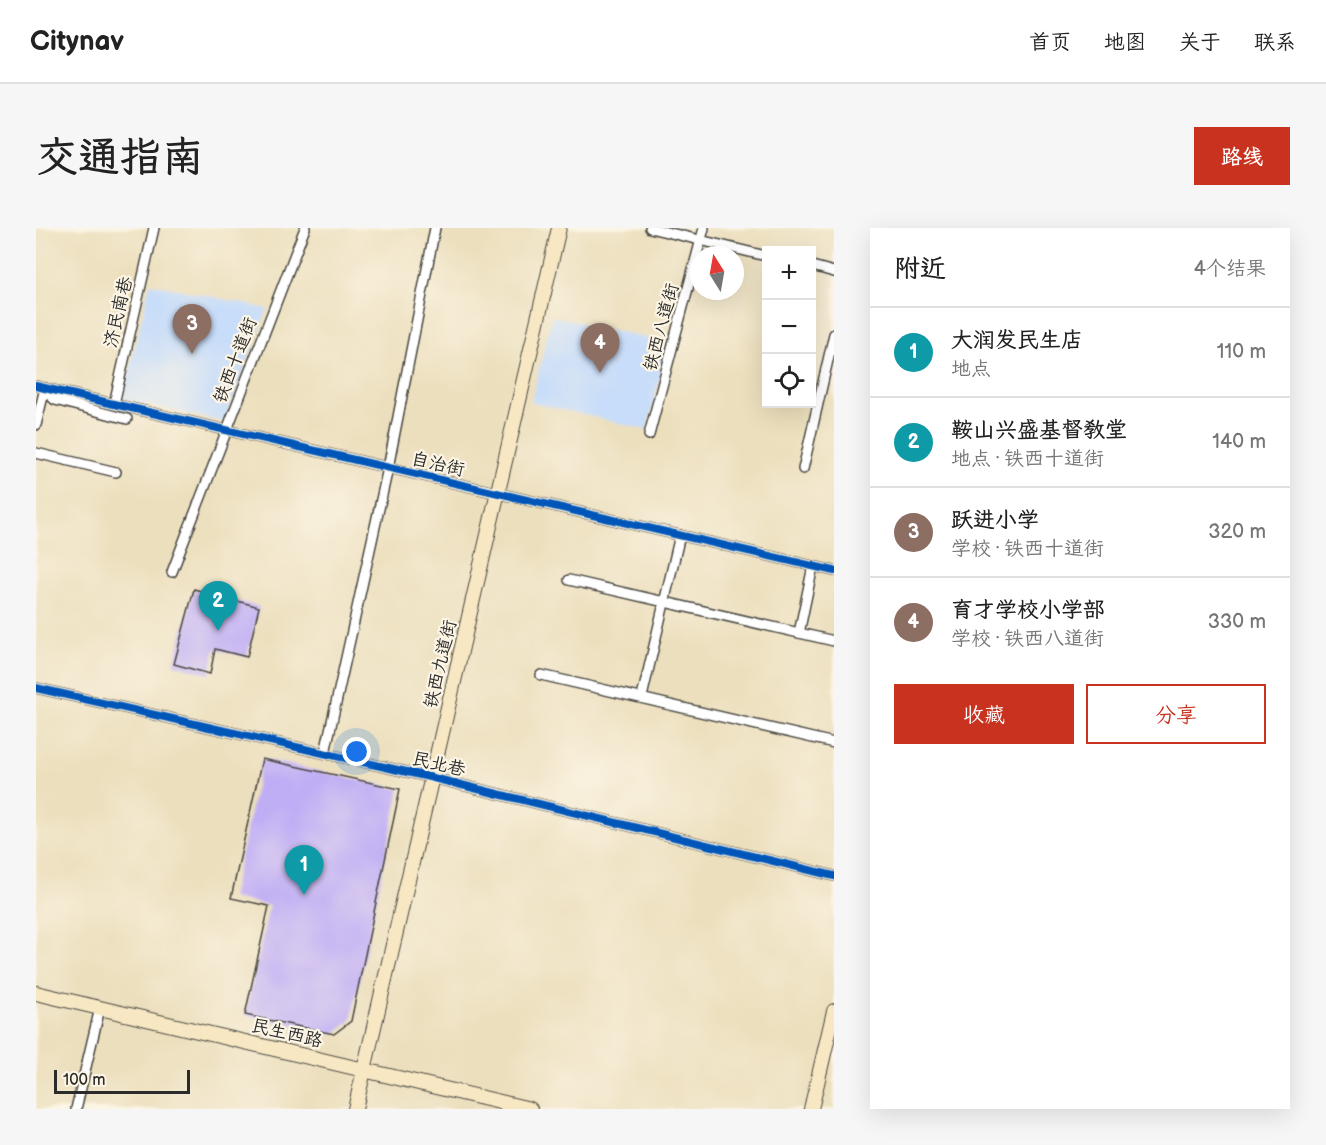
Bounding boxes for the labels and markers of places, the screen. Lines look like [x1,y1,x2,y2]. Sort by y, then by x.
pin: 3 [172,304,212,354]
pin: 4 [580,324,620,373]
pin: 2 [198,582,237,631]
pin: 1 [284,846,324,895]

